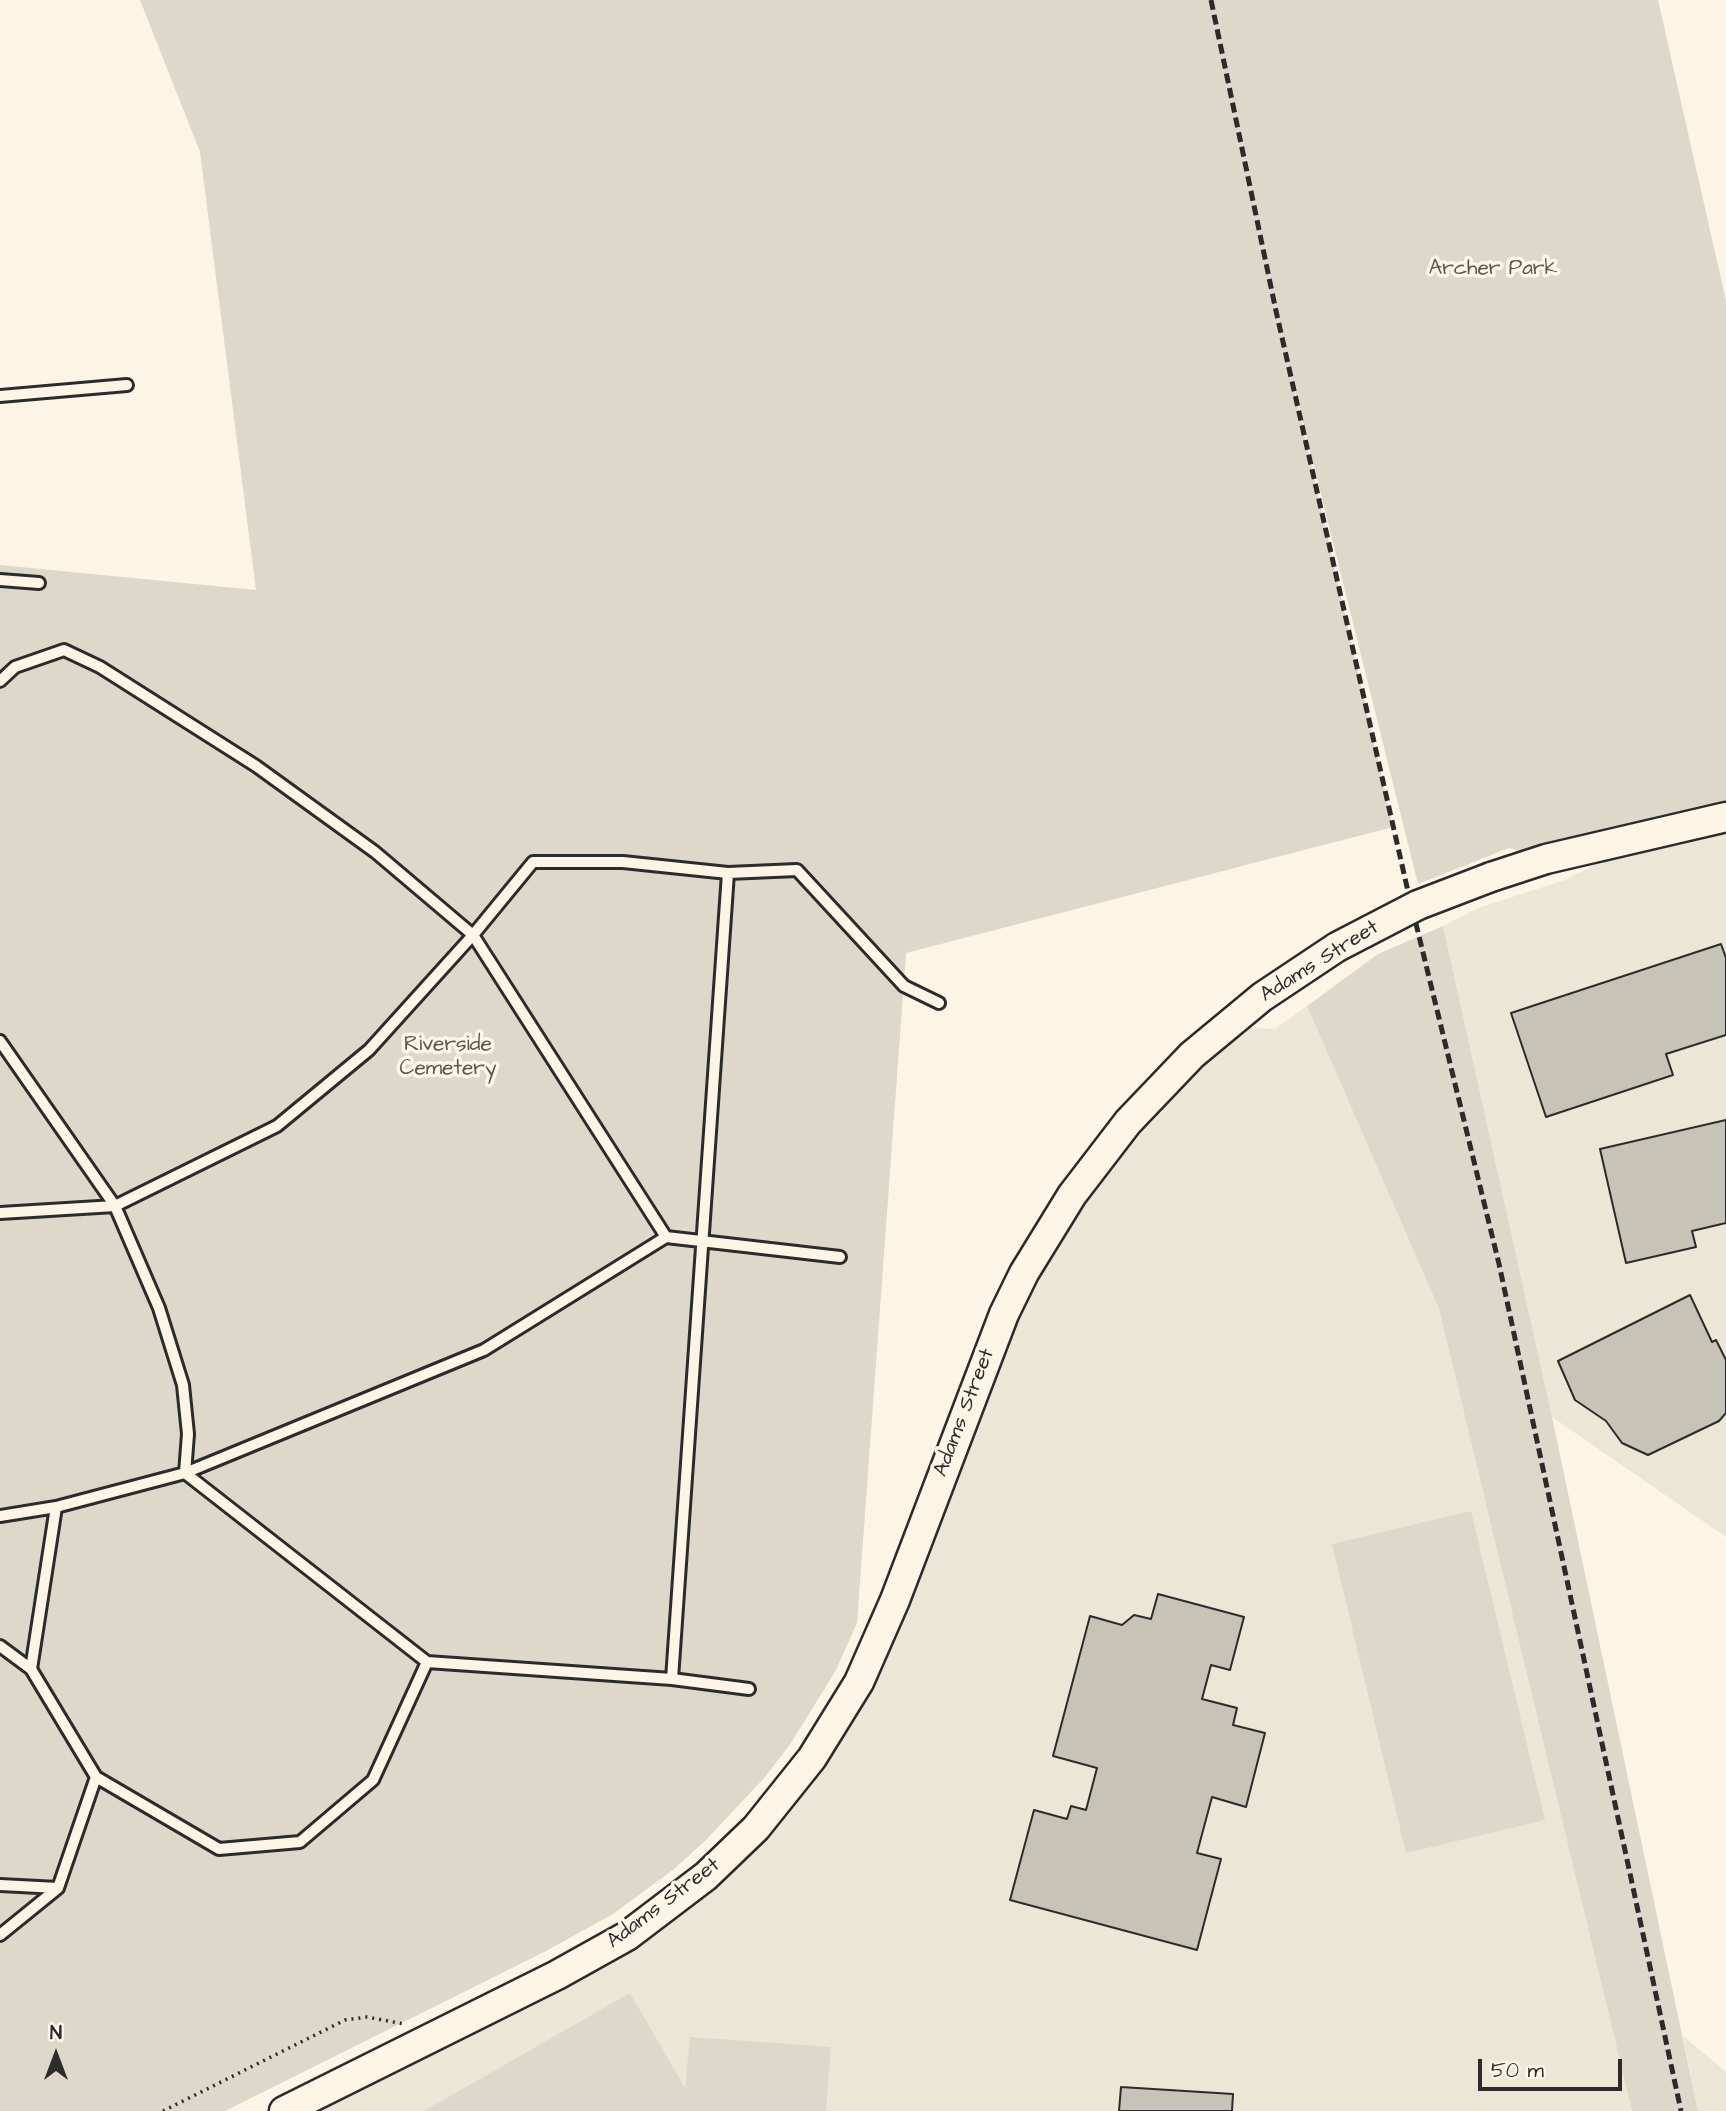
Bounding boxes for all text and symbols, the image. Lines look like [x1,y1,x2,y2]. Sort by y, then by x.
park label: Archer Park [1429,257,1557,283]
street label: Adams Street [1256,916,1384,1008]
park label: Riverside Cemetery [400,1033,496,1083]
street label: Adams Street [929,1345,1001,1481]
street label: Adams Street [603,1853,725,1955]
north arrow [21,2020,91,2090]
text: N [50,2020,62,2047]
scale bar [1481,2044,1624,2088]
text: 50 m [1491,2056,1544,2085]

